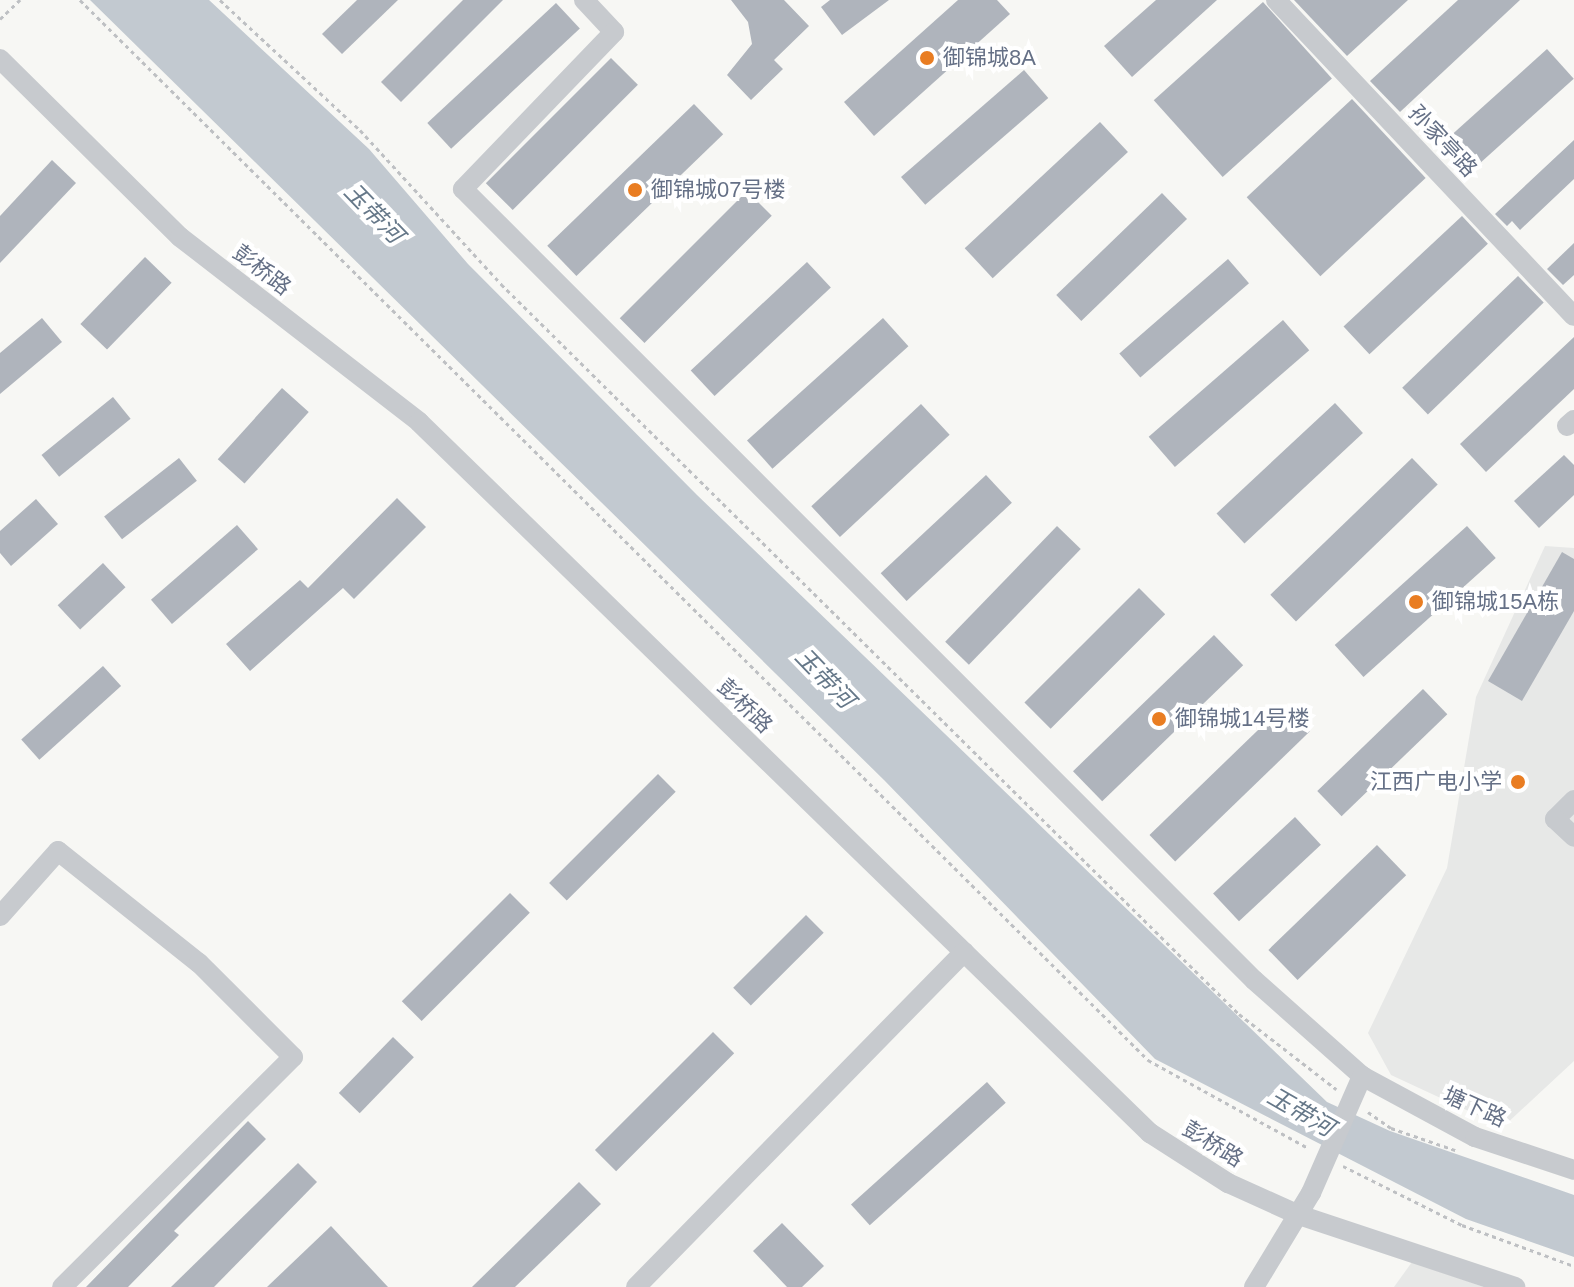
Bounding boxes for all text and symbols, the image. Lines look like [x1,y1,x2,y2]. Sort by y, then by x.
place label: 御锦城8A [943,45,1036,71]
marker: 御锦城8A [918,49,936,67]
street label: 孙家亭路 [1403,100,1483,182]
water label: 玉带河 [339,177,409,249]
place label: 御锦城07号楼 [651,177,785,203]
marker: 御锦城07号楼 [626,181,644,199]
street label: 彭桥路 [228,239,296,301]
place label: 御锦城15A栋 [1432,589,1559,615]
marker: 御锦城15A栋 [1407,593,1425,611]
water label: 玉带河 [790,642,860,714]
street label: 彭桥路 [712,674,778,738]
place label: 御锦城14号楼 [1175,706,1309,732]
marker: 御锦城14号楼 [1150,710,1168,728]
place label: 江西广电小学 [1370,769,1502,795]
marker: 江西广电小学 [1509,773,1527,791]
water label: 玉带河 [1263,1082,1339,1142]
street label: 塘下路 [1439,1082,1511,1132]
street label: 彭桥路 [1178,1115,1248,1173]

